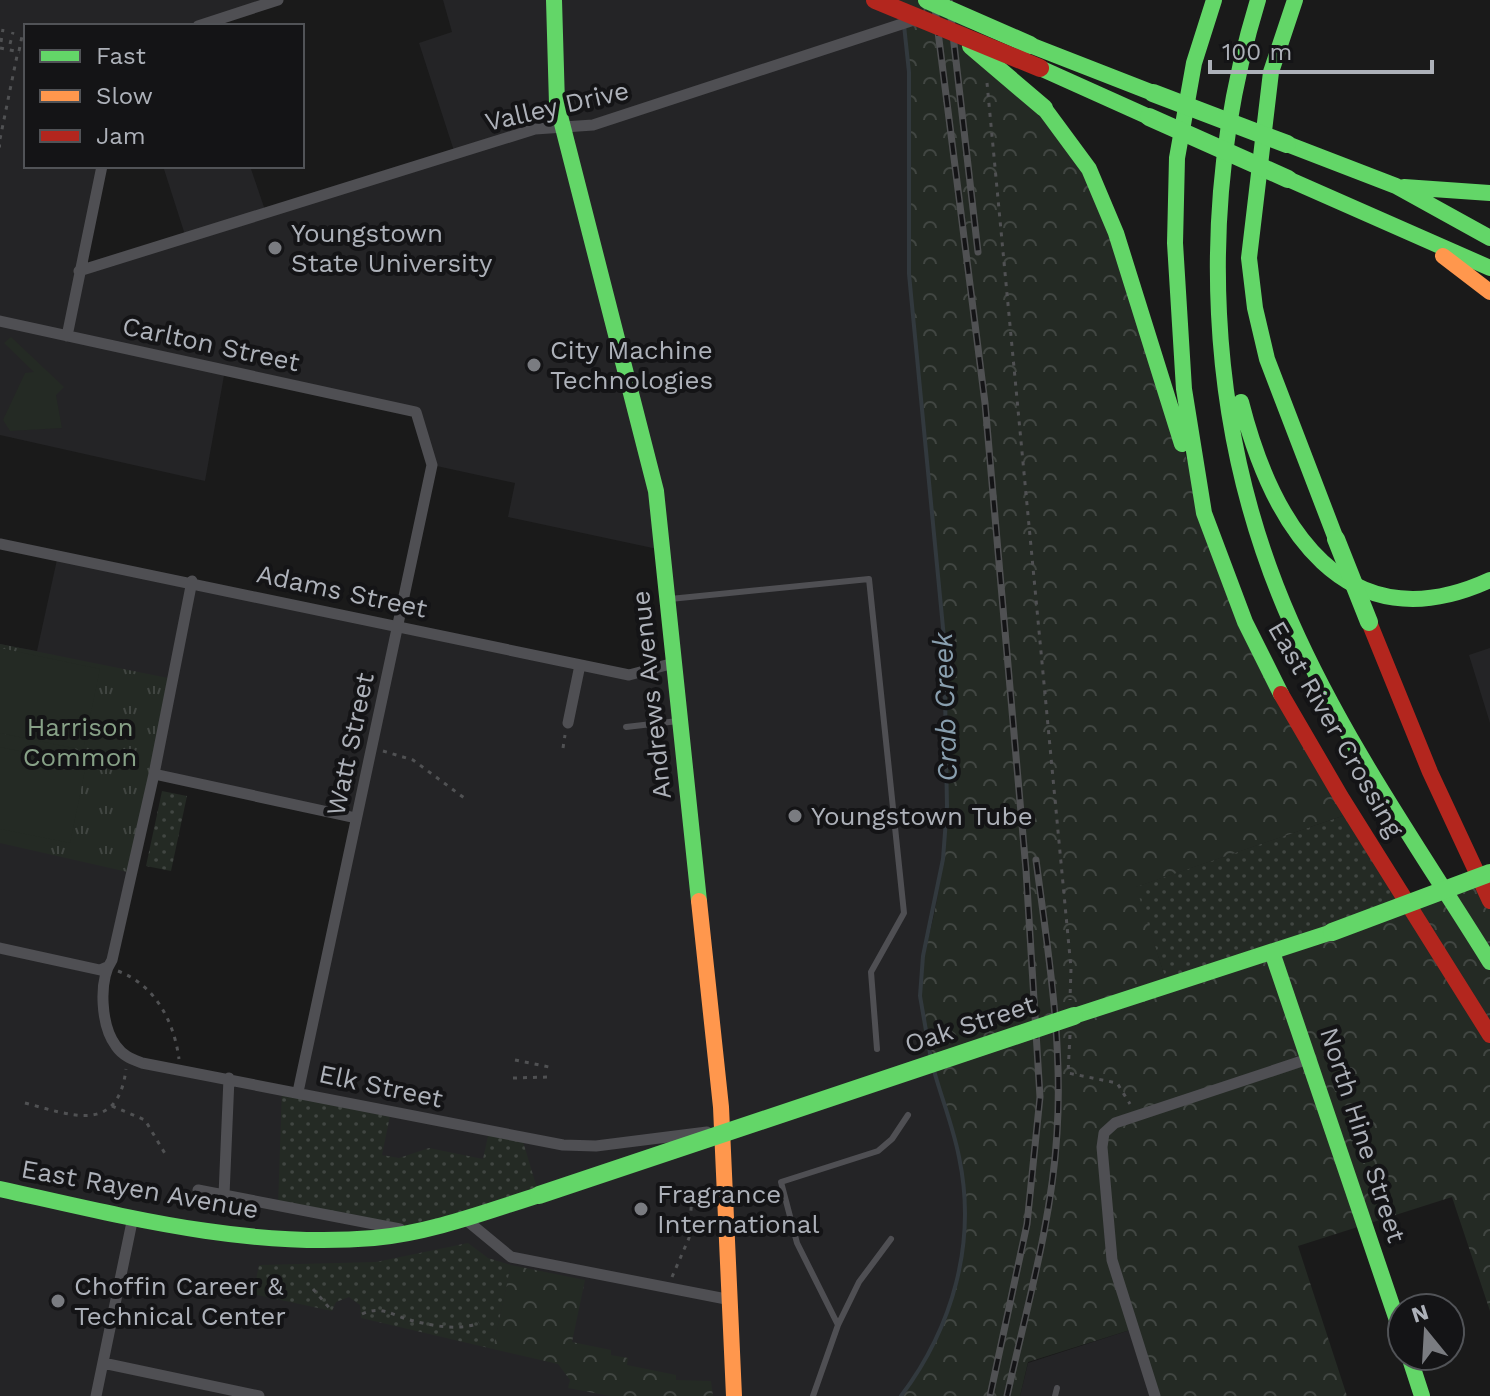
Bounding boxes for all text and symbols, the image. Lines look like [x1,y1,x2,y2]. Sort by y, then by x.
legend [24,24,304,168]
scale bar [1210,24,1432,74]
text: 100 m [1222,38,1292,66]
text: Fast [96,42,146,70]
street label: Valley Drive [482,75,632,137]
text: Slow [96,82,153,110]
text: Jam [96,122,146,150]
place label: Youngstown State University [291,218,493,278]
marker: Youngstown State University [266,239,284,257]
street label: Carlton Street [120,311,302,377]
place label: City Machine Technologies [550,335,713,395]
marker: City Machine Technologies [525,356,543,374]
street label: Adams Street [254,558,430,624]
street label: Andrews Avenue [625,589,677,801]
street label: East River Crossing [1262,616,1410,842]
water label: Crab Creek [926,631,964,782]
street label: Watt Street [320,670,380,818]
park label: Harrison Common [23,712,137,772]
place label: Youngstown Tube [811,801,1033,831]
marker: Youngstown Tube [786,807,804,825]
street label: Oak Street [901,989,1039,1059]
street label: North Hine Street [1314,1024,1412,1246]
street label: Elk Street [316,1058,446,1114]
street label: East Rayen Avenue [19,1153,261,1225]
place label: Fragrance International [657,1179,819,1239]
marker: Fragrance International [632,1200,650,1218]
place label: Choffin Career & Technical Center [74,1271,286,1331]
marker: Choffin Career & Technical Center [49,1292,67,1310]
north arrow [1386,1292,1466,1372]
text: N [1408,1299,1432,1328]

